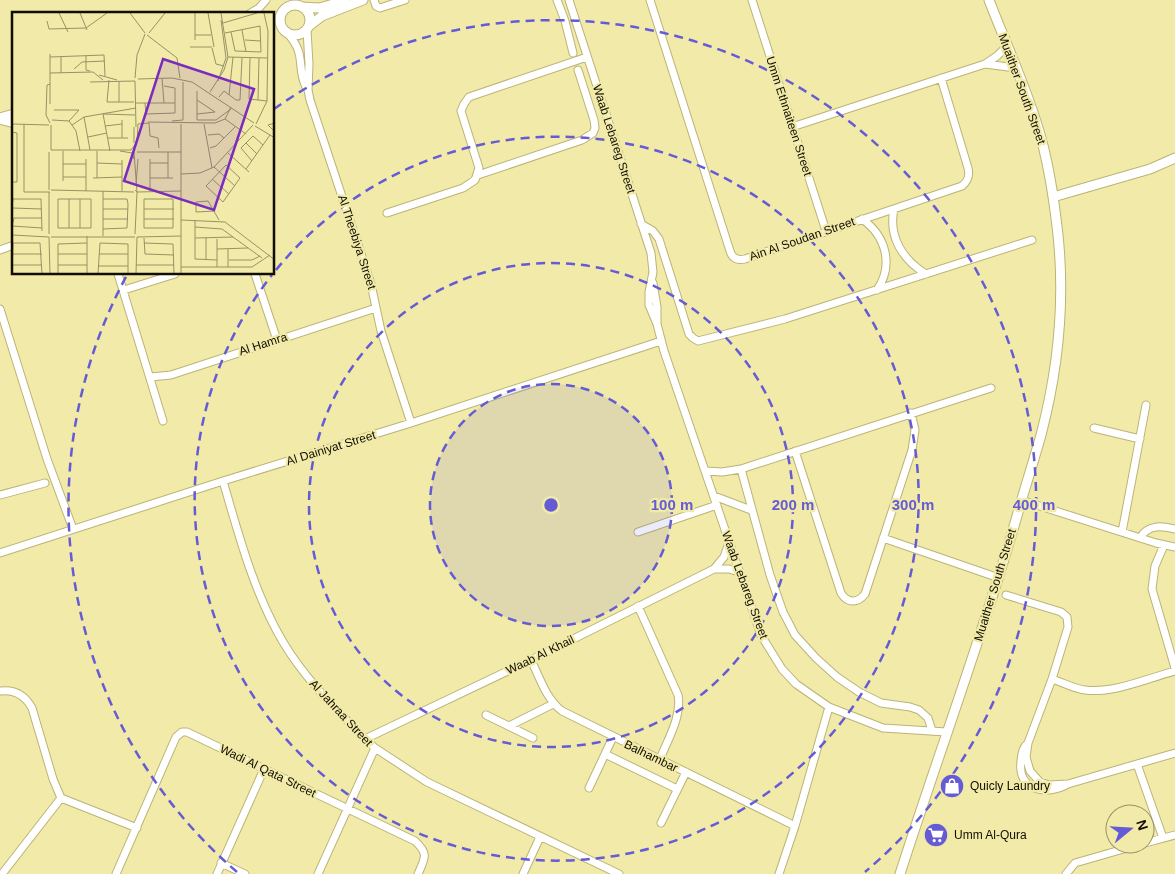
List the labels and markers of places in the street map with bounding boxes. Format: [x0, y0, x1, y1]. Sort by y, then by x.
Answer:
centre of rings [542, 496, 560, 514]
shop icon: Quicly Laundry [939, 773, 965, 799]
place label: Quicly Laundry [970, 779, 1050, 793]
supermarket icon: Umm Al-Qura [923, 822, 949, 848]
place label: Umm Al-Qura [954, 828, 1027, 842]

